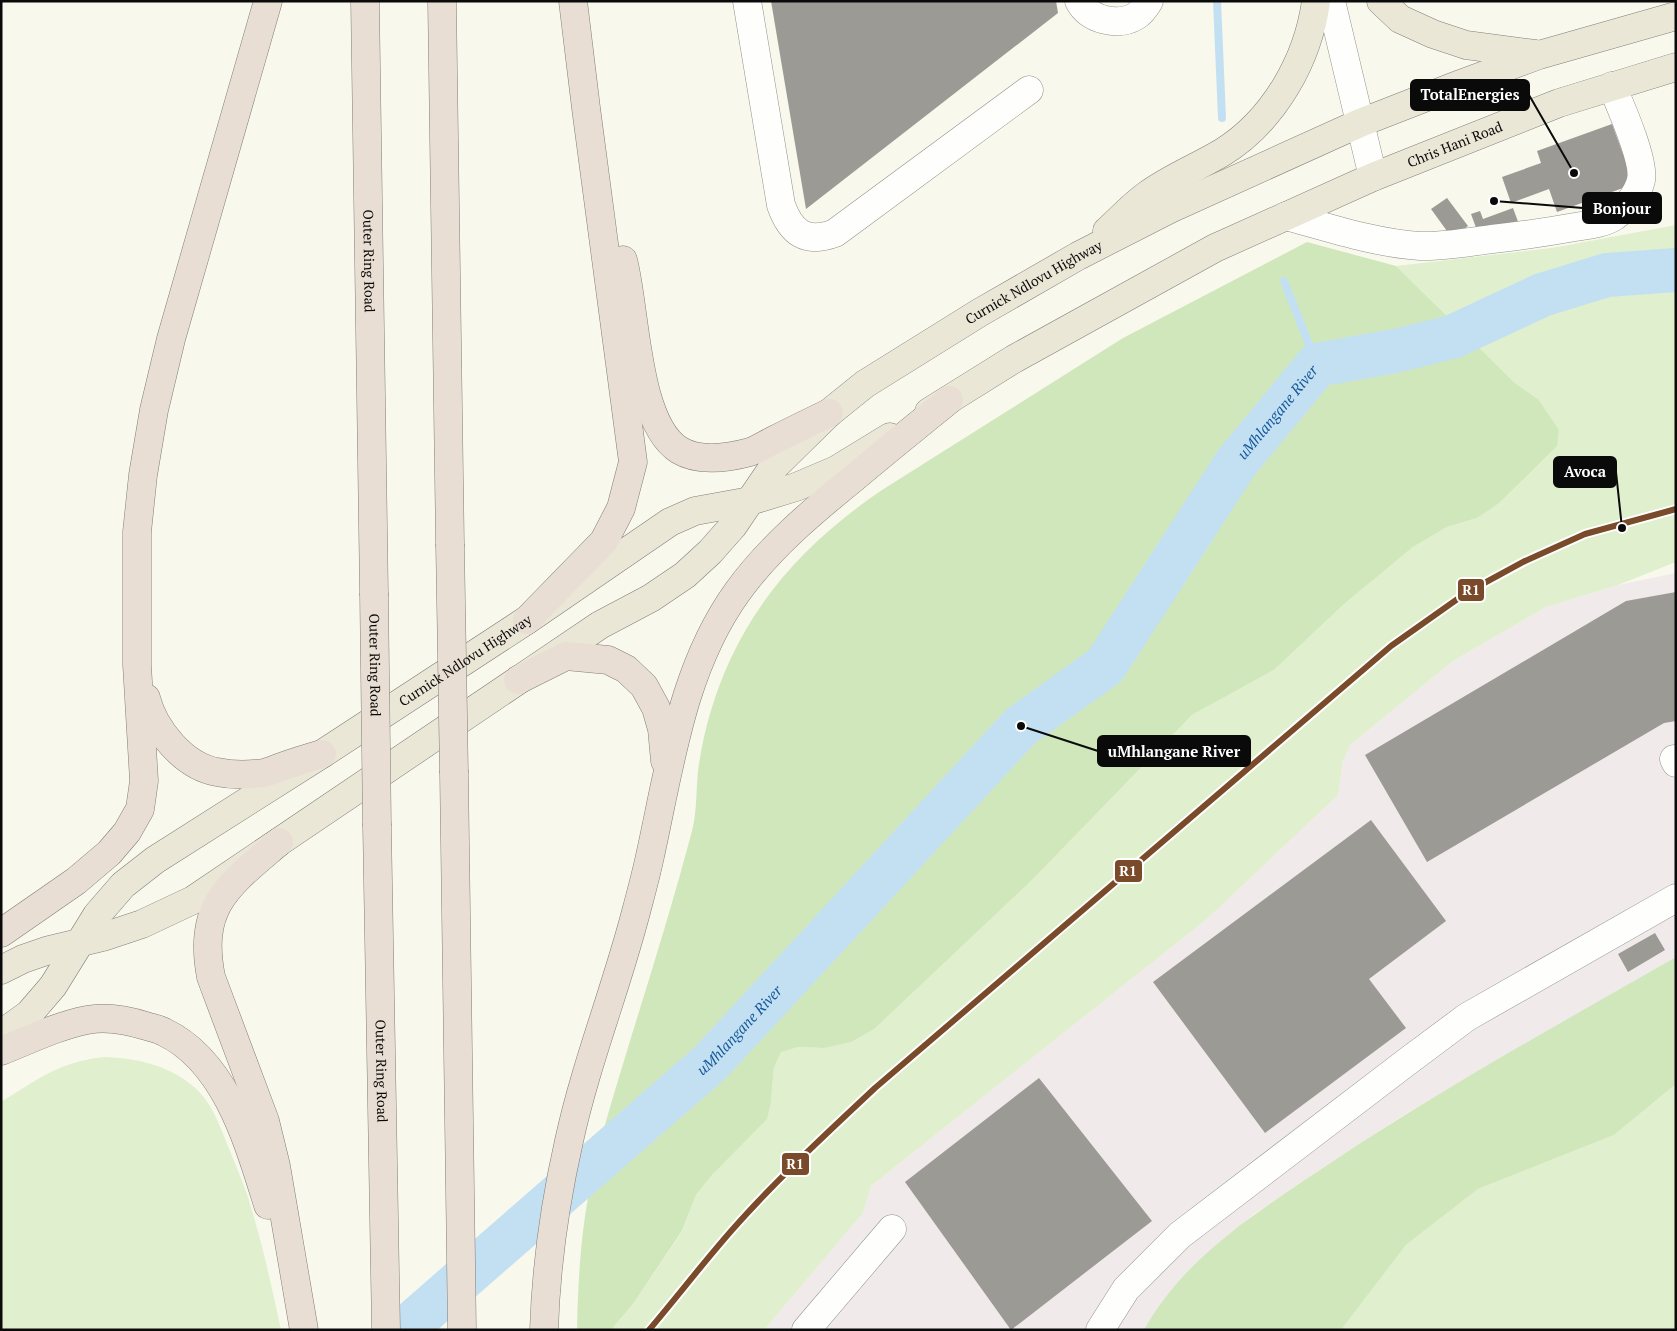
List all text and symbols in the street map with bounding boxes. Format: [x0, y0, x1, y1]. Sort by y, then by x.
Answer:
callout: TotalEnergies [1411, 80, 1529, 110]
text: TotalEnergies [1421, 84, 1520, 104]
street label: Chris Hani Road [1404, 116, 1505, 171]
callout: Bonjour [1583, 193, 1661, 223]
text: Bonjour [1593, 198, 1651, 218]
street label: Outer Ring Road [359, 209, 380, 313]
street label: Curnick Ndlovu Highway [961, 235, 1106, 328]
water label: uMhlangane River [1232, 360, 1323, 463]
callout: Avoca [1554, 457, 1616, 487]
text: Avoca [1564, 461, 1607, 481]
line badge: R1 [1457, 578, 1485, 602]
text: R1 [1462, 580, 1480, 599]
street label: Curnick Ndlovu Highway [395, 609, 536, 710]
street label: Outer Ring Road [365, 613, 386, 717]
callout: uMhlangane River [1098, 736, 1250, 766]
text: uMhlangane River [1108, 741, 1241, 761]
line badge: R1 [1114, 859, 1143, 883]
text: R1 [1119, 861, 1137, 880]
water label: uMhlangane River [692, 980, 787, 1079]
street label: Outer Ring Road [371, 1019, 392, 1123]
line badge: R1 [781, 1152, 810, 1176]
text: R1 [786, 1154, 804, 1173]

